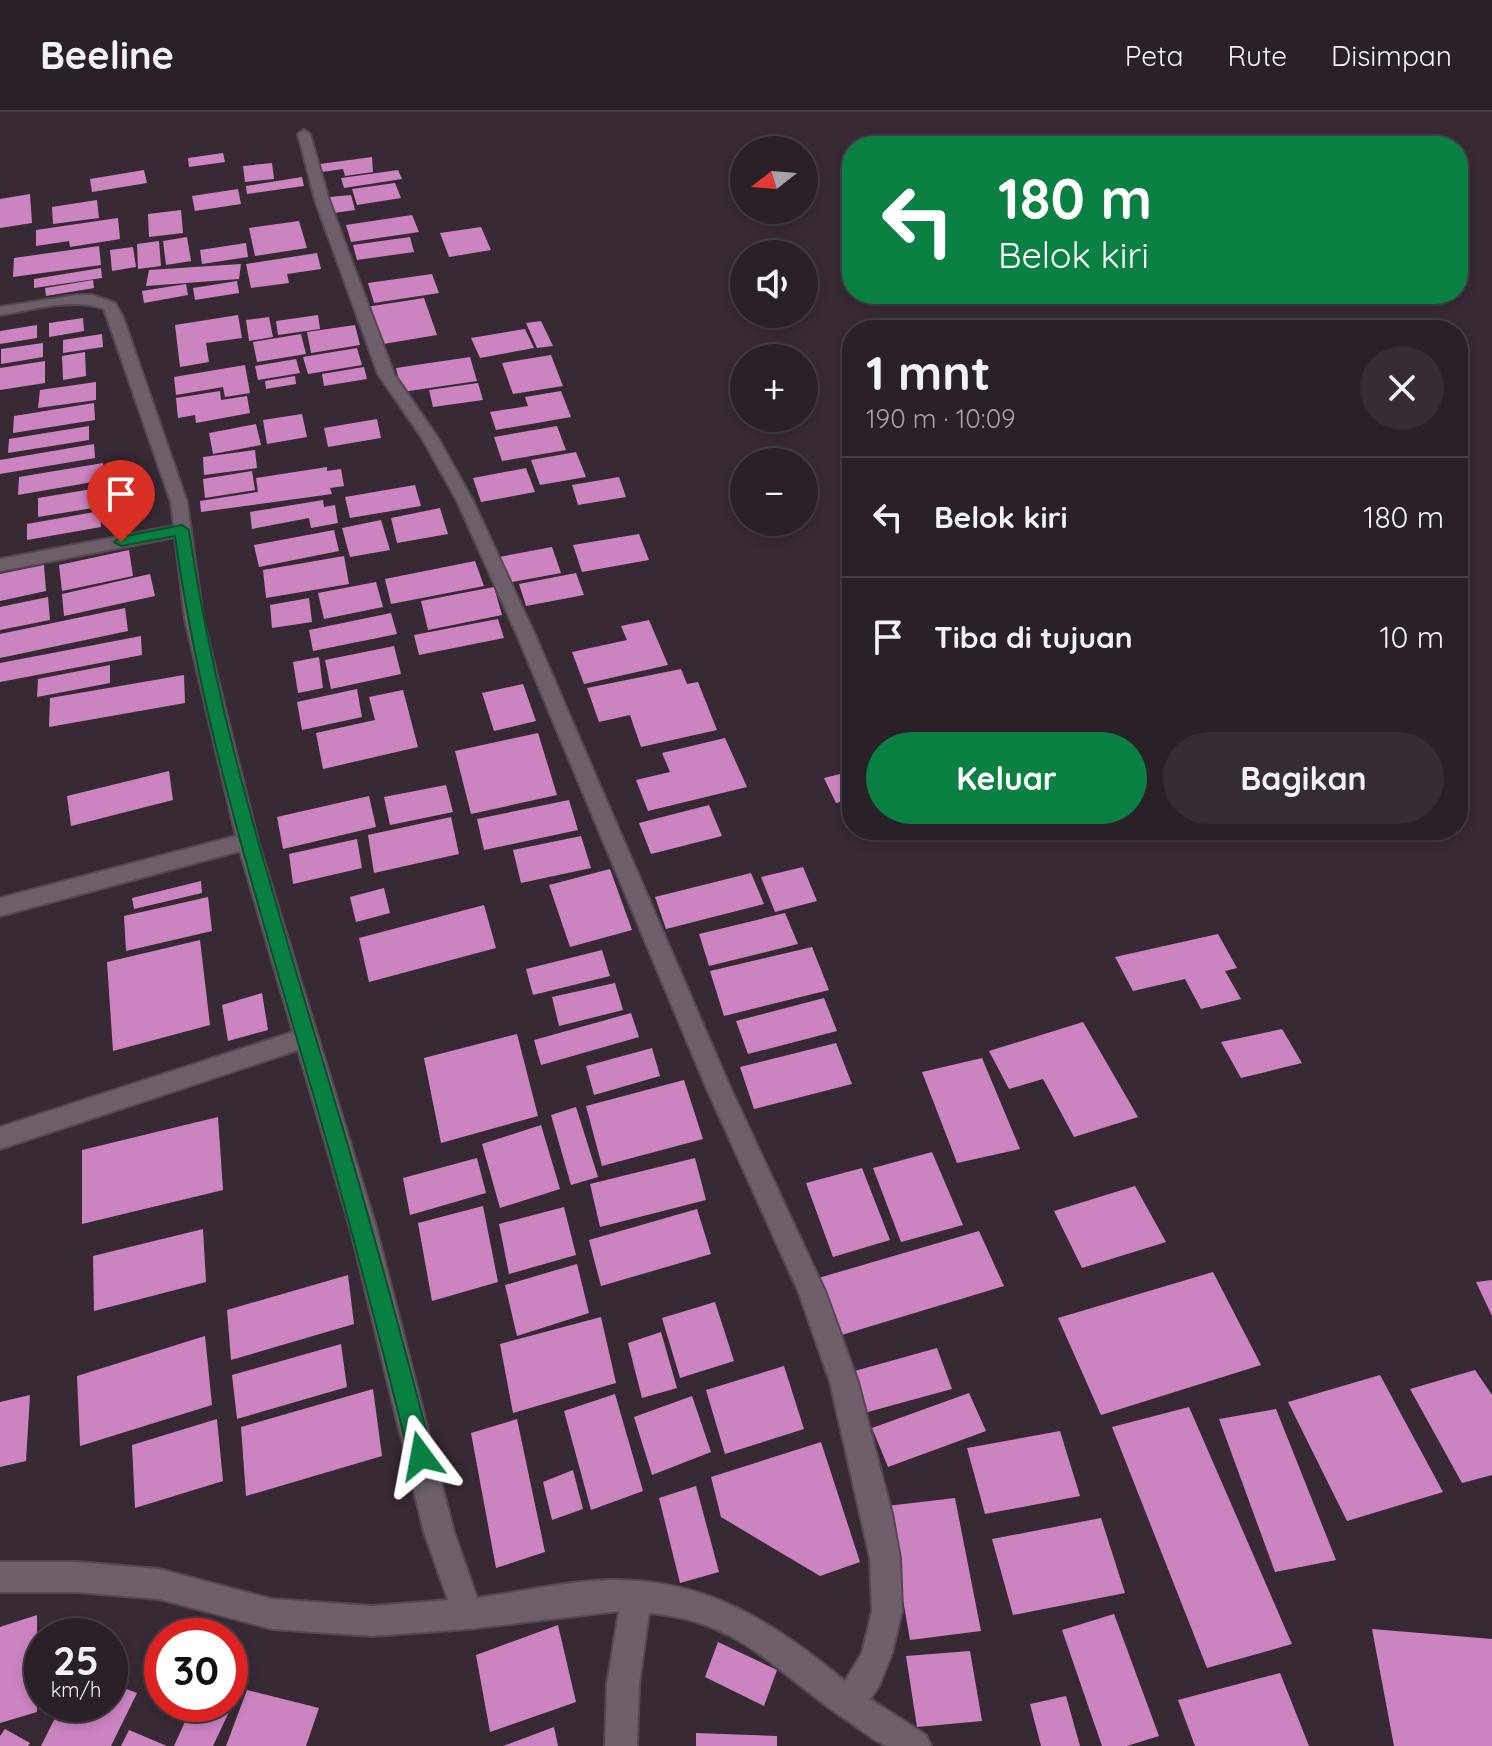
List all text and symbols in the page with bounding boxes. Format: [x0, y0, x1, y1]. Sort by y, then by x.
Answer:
text: Beeline [40, 31, 174, 79]
text: Peta [1125, 38, 1184, 73]
text: Rute [1228, 38, 1287, 73]
text: Disimpan [1331, 38, 1452, 73]
north arrow [730, 136, 818, 224]
map controls [730, 136, 818, 536]
text: 180 m [998, 163, 1152, 233]
icon: left [866, 168, 970, 272]
text: Belok kiri [998, 232, 1149, 277]
button: sound [730, 240, 818, 328]
text: 1 mnt [866, 342, 991, 402]
button: + [730, 344, 818, 432]
button: close [1360, 346, 1444, 430]
text: 190 m · 10:09 [866, 402, 1016, 435]
button: − [730, 448, 818, 536]
pin [87, 460, 155, 542]
icon: arrive [99, 472, 143, 516]
icon: left [866, 495, 910, 539]
text: Belok kiri [934, 498, 1068, 536]
text: 180 m [1363, 498, 1444, 536]
icon: arrive [866, 615, 910, 659]
text: Tiba di tujuan [934, 618, 1133, 656]
text: 10 m [1380, 618, 1444, 656]
button: Keluar [866, 732, 1147, 824]
button: Bagikan [1163, 732, 1444, 824]
position arrow [379, 1414, 463, 1498]
speed limit sign: 30 [144, 1618, 248, 1722]
text: 25 [53, 1635, 99, 1685]
text: km/h [51, 1677, 101, 1702]

